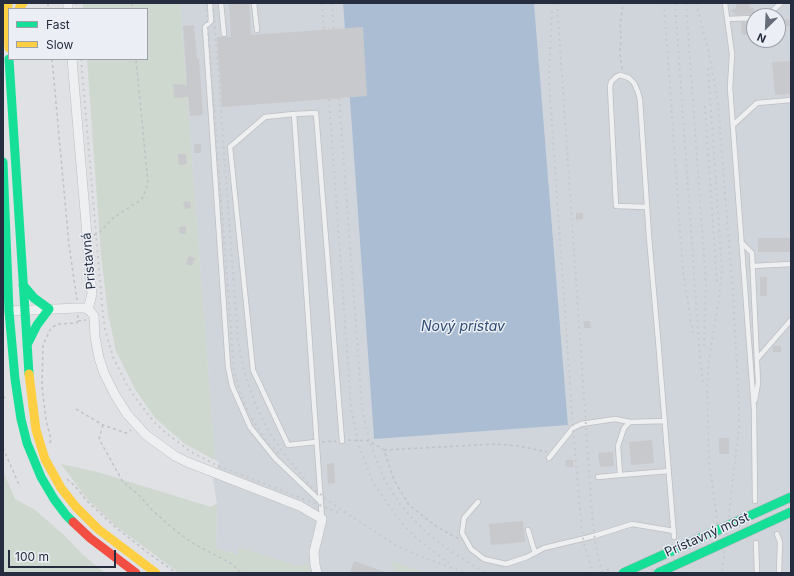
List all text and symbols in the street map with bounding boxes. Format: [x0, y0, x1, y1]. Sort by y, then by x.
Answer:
legend [8, 8, 148, 60]
north arrow [746, 8, 786, 48]
text: Fast [46, 17, 70, 32]
text: N [755, 30, 768, 46]
text: Slow [46, 37, 73, 52]
street label: Prístavná [79, 232, 99, 290]
water label: Nový prístav [421, 319, 505, 335]
street label: Prístavný most [662, 509, 752, 561]
scale bar [10, 542, 118, 568]
text: 100 m [15, 549, 49, 564]

